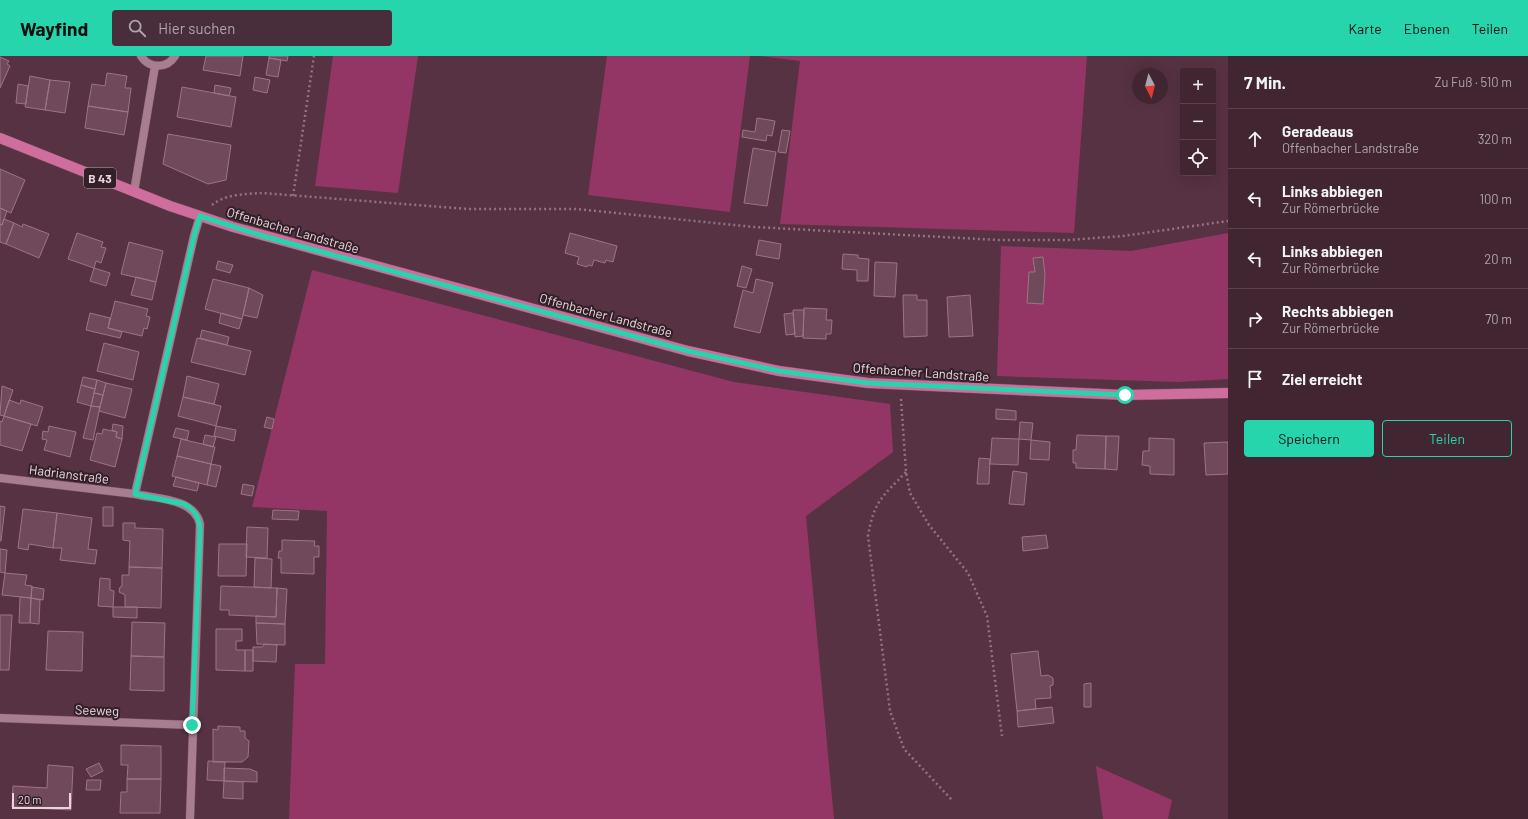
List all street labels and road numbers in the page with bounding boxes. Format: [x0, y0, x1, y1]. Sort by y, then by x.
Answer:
road number: B 43 [84, 168, 116, 188]
street label: Offenbacher Landstraße [225, 203, 361, 257]
street label: Offenbacher Landstraße [538, 290, 674, 340]
street label: Offenbacher Landstraße [852, 359, 990, 385]
street label: Hadrianstraße [28, 461, 110, 487]
street label: Seeweg [75, 701, 119, 719]

